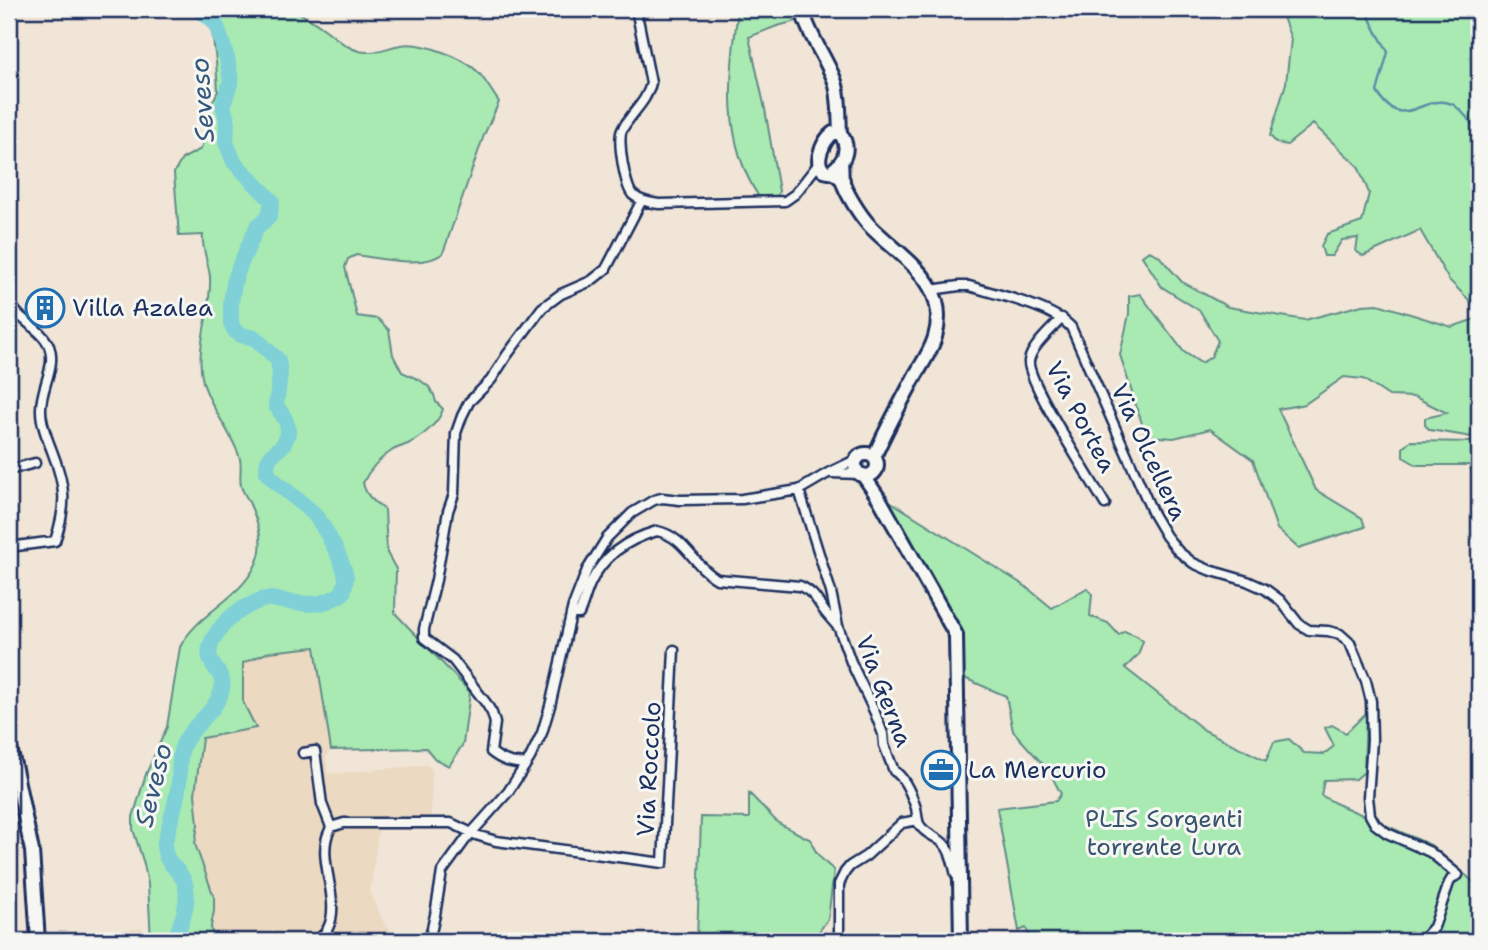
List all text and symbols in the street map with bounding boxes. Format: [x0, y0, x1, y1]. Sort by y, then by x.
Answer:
water label: Seveso [181, 56, 222, 144]
building icon: Villa Azalea [24, 287, 66, 329]
place label: Villa Azalea [72, 292, 213, 324]
street label: Via Portea [1038, 356, 1124, 478]
street label: Via Olcellera [1103, 378, 1195, 526]
street label: Via Gerna [848, 631, 920, 751]
street label: Via Roccolo [629, 701, 669, 837]
water label: Seveso [125, 739, 180, 830]
office icon: La Mercurio [920, 749, 962, 791]
place label: La Mercurio [968, 754, 1107, 786]
park label: PLIS Sorgenti torrente Lura [1085, 803, 1243, 863]

